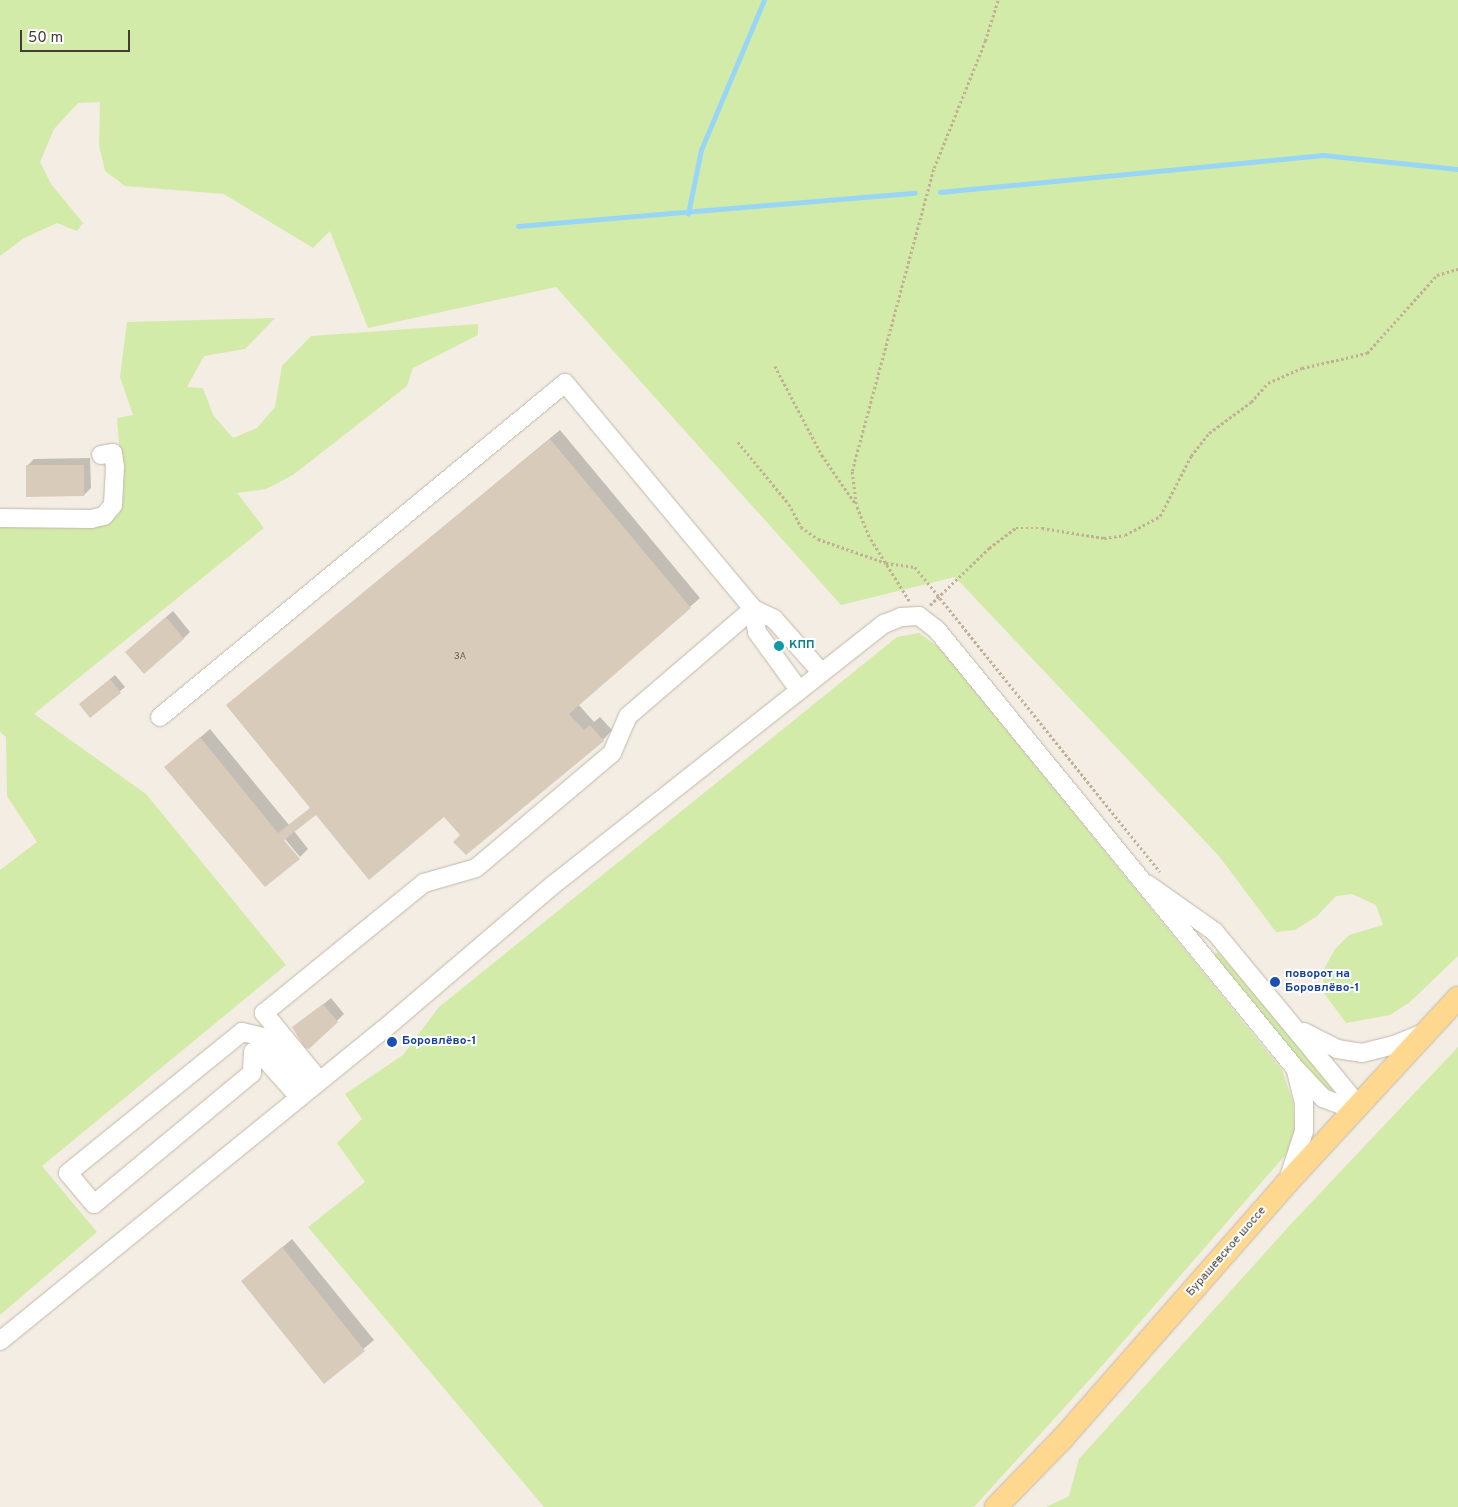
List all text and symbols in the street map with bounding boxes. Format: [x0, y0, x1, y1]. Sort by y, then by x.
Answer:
scale bar [22, 20, 132, 52]
text: 50 m [28, 29, 63, 48]
place label: КПП [789, 639, 815, 653]
marker: КПП [773, 640, 785, 652]
house number: 3А [454, 651, 466, 663]
place label: поворот на Боровлёво-1 [1285, 968, 1359, 996]
marker: поворот на Боровлёво-1 [1269, 976, 1281, 988]
place label: Боровлёво-1 [402, 1035, 476, 1049]
marker: Боровлёво-1 [386, 1036, 398, 1048]
street label: Бурашевское шоссе [1184, 1204, 1270, 1300]

